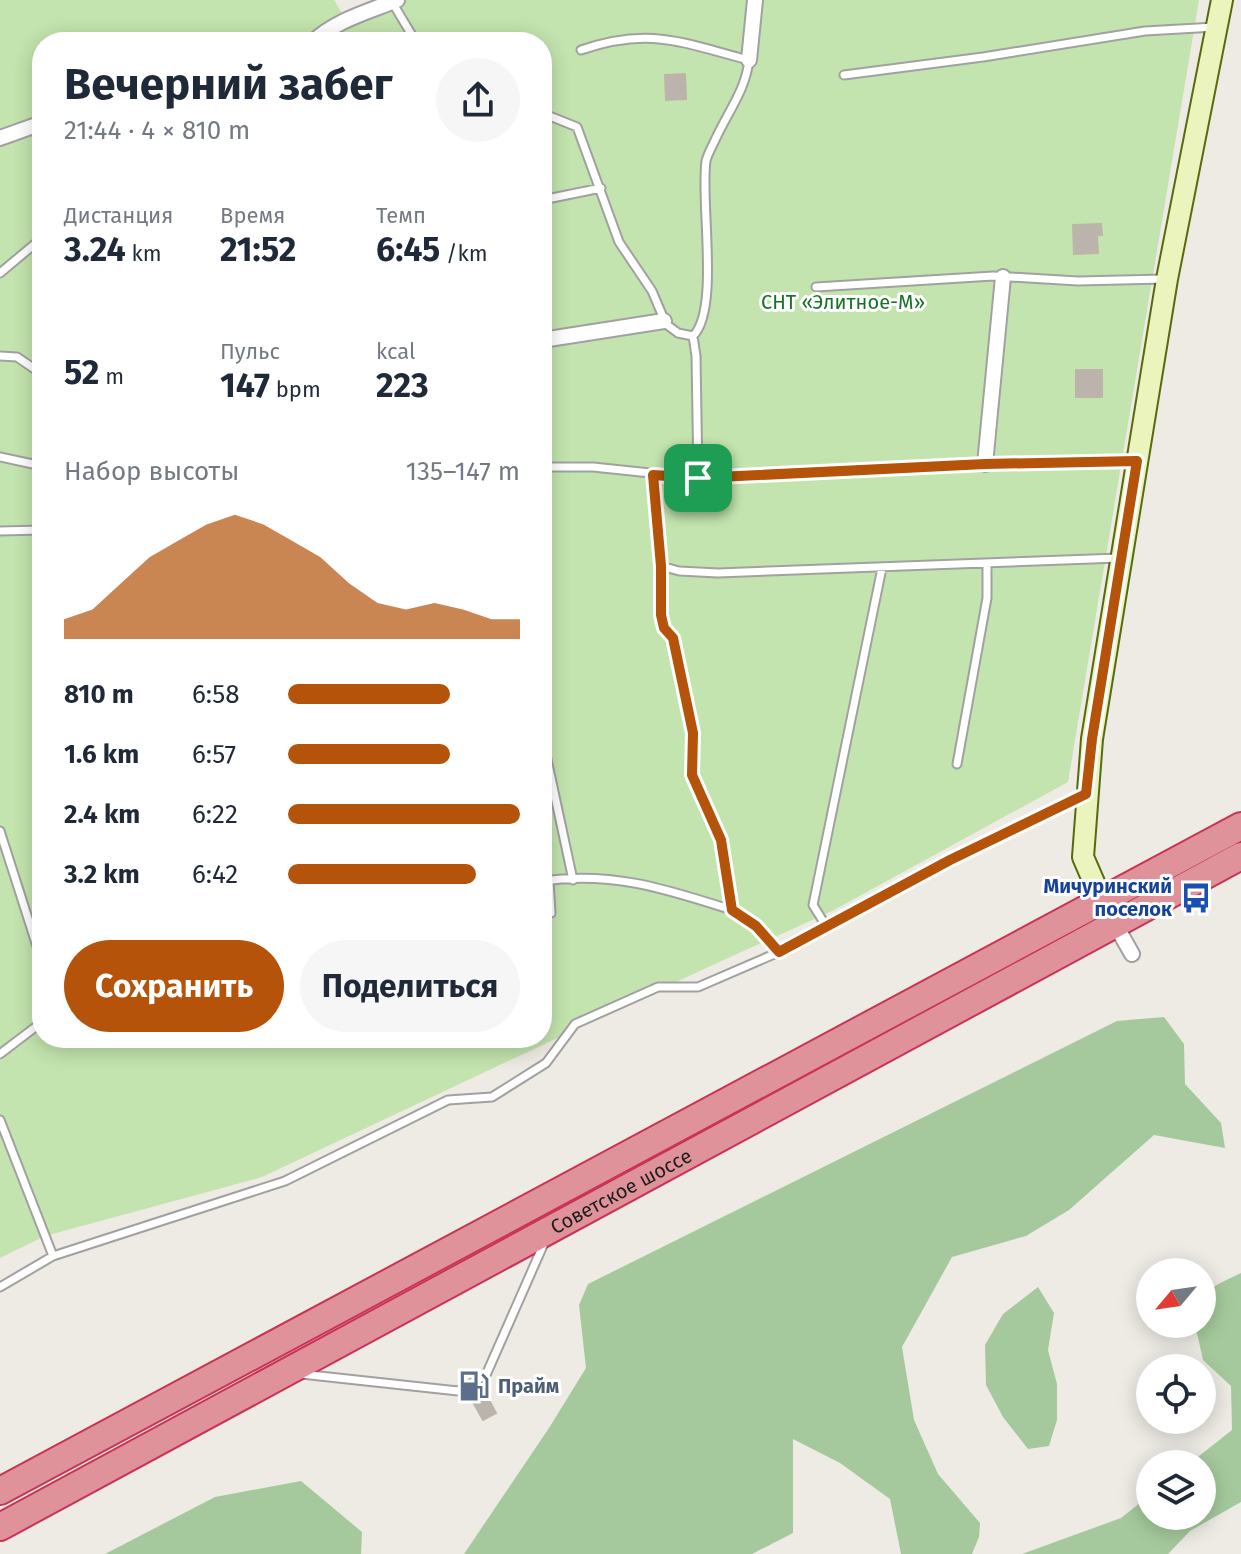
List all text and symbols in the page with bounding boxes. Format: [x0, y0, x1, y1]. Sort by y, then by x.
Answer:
text: Вечерний забег [64, 58, 393, 111]
button: share [436, 58, 520, 142]
text: 21:44 · 4 × 810 m [64, 115, 250, 146]
text: Дистанция [64, 202, 173, 229]
text: Время [220, 202, 285, 229]
text: Темп [376, 202, 426, 229]
text: 3.24 [64, 229, 126, 270]
text: 21:52 [220, 229, 296, 270]
text: 6:45 [376, 229, 440, 270]
text: km [126, 240, 162, 267]
text: /km [440, 240, 488, 267]
park label: СНТ «Элитное-М» [761, 290, 925, 314]
text: Пульс [220, 338, 280, 365]
text: kcal [376, 338, 416, 365]
text: 52 [64, 352, 99, 393]
text: m [99, 363, 124, 390]
text: 147 [220, 365, 270, 406]
text: 223 [376, 365, 429, 406]
text: bpm [270, 376, 321, 403]
pin [664, 444, 732, 512]
text: Набор высоты [64, 456, 239, 487]
text: 135–147 m [406, 456, 520, 487]
icon: arrive [676, 456, 720, 500]
text: 810 m [64, 679, 134, 710]
text: 6:58 [192, 679, 240, 710]
text: 1.6 km [64, 739, 139, 770]
text: 6:57 [192, 739, 236, 770]
text: 2.4 km [64, 799, 140, 830]
text: 6:22 [192, 799, 238, 830]
text: 3.2 km [64, 859, 140, 890]
text: 6:42 [192, 859, 238, 890]
place label: Мичуринский поселок [1043, 874, 1173, 921]
bus stop icon: Мичуринский поселок [1179, 881, 1213, 915]
button: Сохранить [64, 940, 284, 1032]
button: Поделиться [300, 940, 520, 1032]
street label: Советское шоссе [546, 1143, 696, 1239]
north arrow [1136, 1258, 1216, 1338]
map controls [1136, 1258, 1216, 1530]
button: locate [1136, 1354, 1216, 1434]
fuel station icon: Прайм [457, 1369, 491, 1403]
place label: Прайм [498, 1374, 559, 1398]
button: layers [1136, 1450, 1216, 1530]

